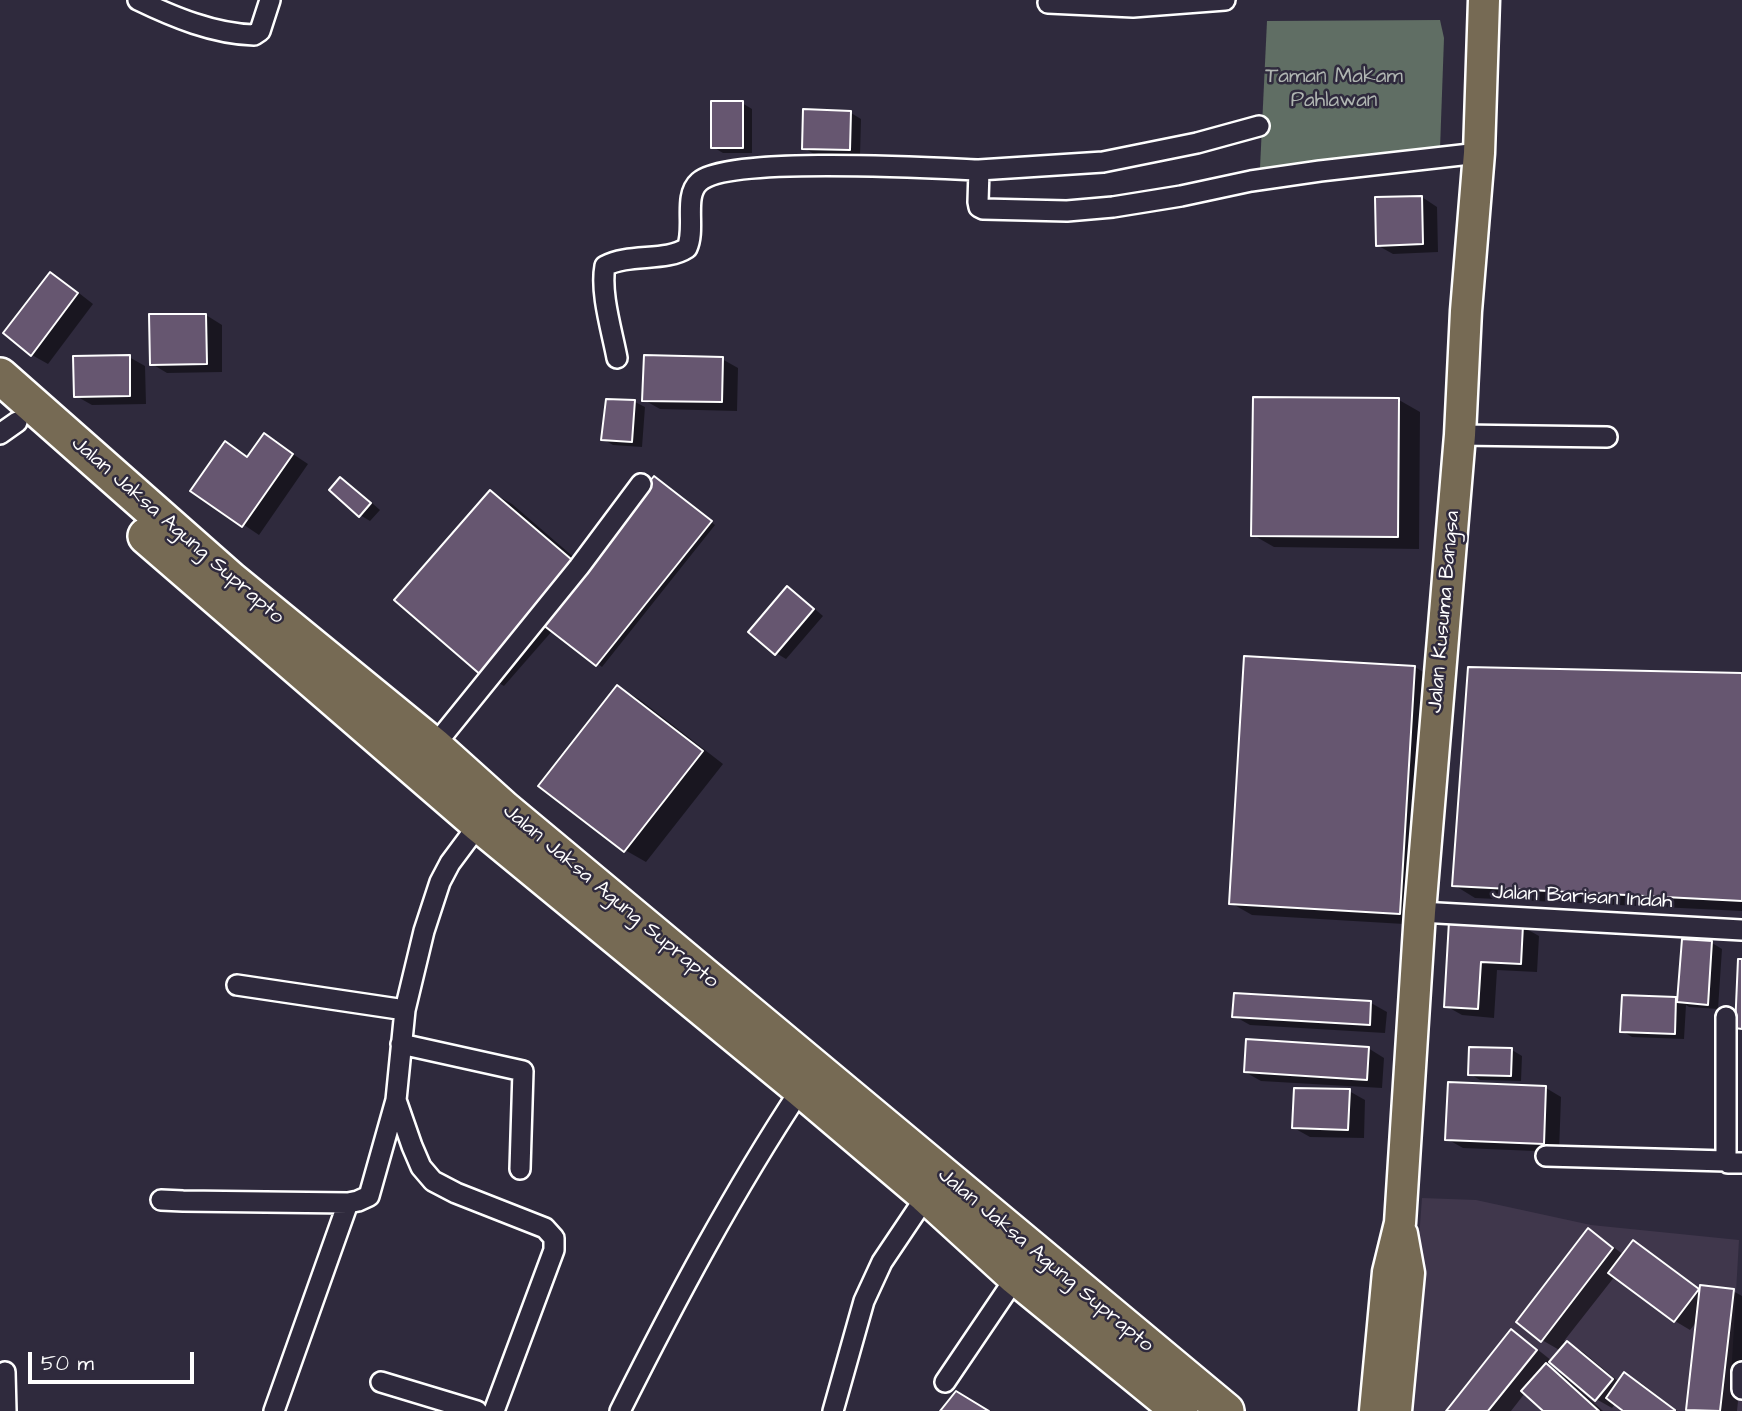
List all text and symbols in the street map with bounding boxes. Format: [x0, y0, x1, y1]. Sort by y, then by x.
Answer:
park label: Taman Makam Pahlawan [1265, 65, 1403, 115]
street label: Jalan Jaksa Agung Suprapto [65, 432, 289, 630]
street label: Jalan Kusuma Bangsa [1424, 510, 1466, 714]
street label: Jalan Jaksa Agung Suprapto [497, 799, 723, 995]
street label: Jalan Barisan Indah [1491, 881, 1673, 915]
street label: Jalan Jaksa Agung Suprapto [932, 1163, 1158, 1359]
scale bar [32, 1338, 198, 1382]
text: 50 m [41, 1349, 94, 1378]

